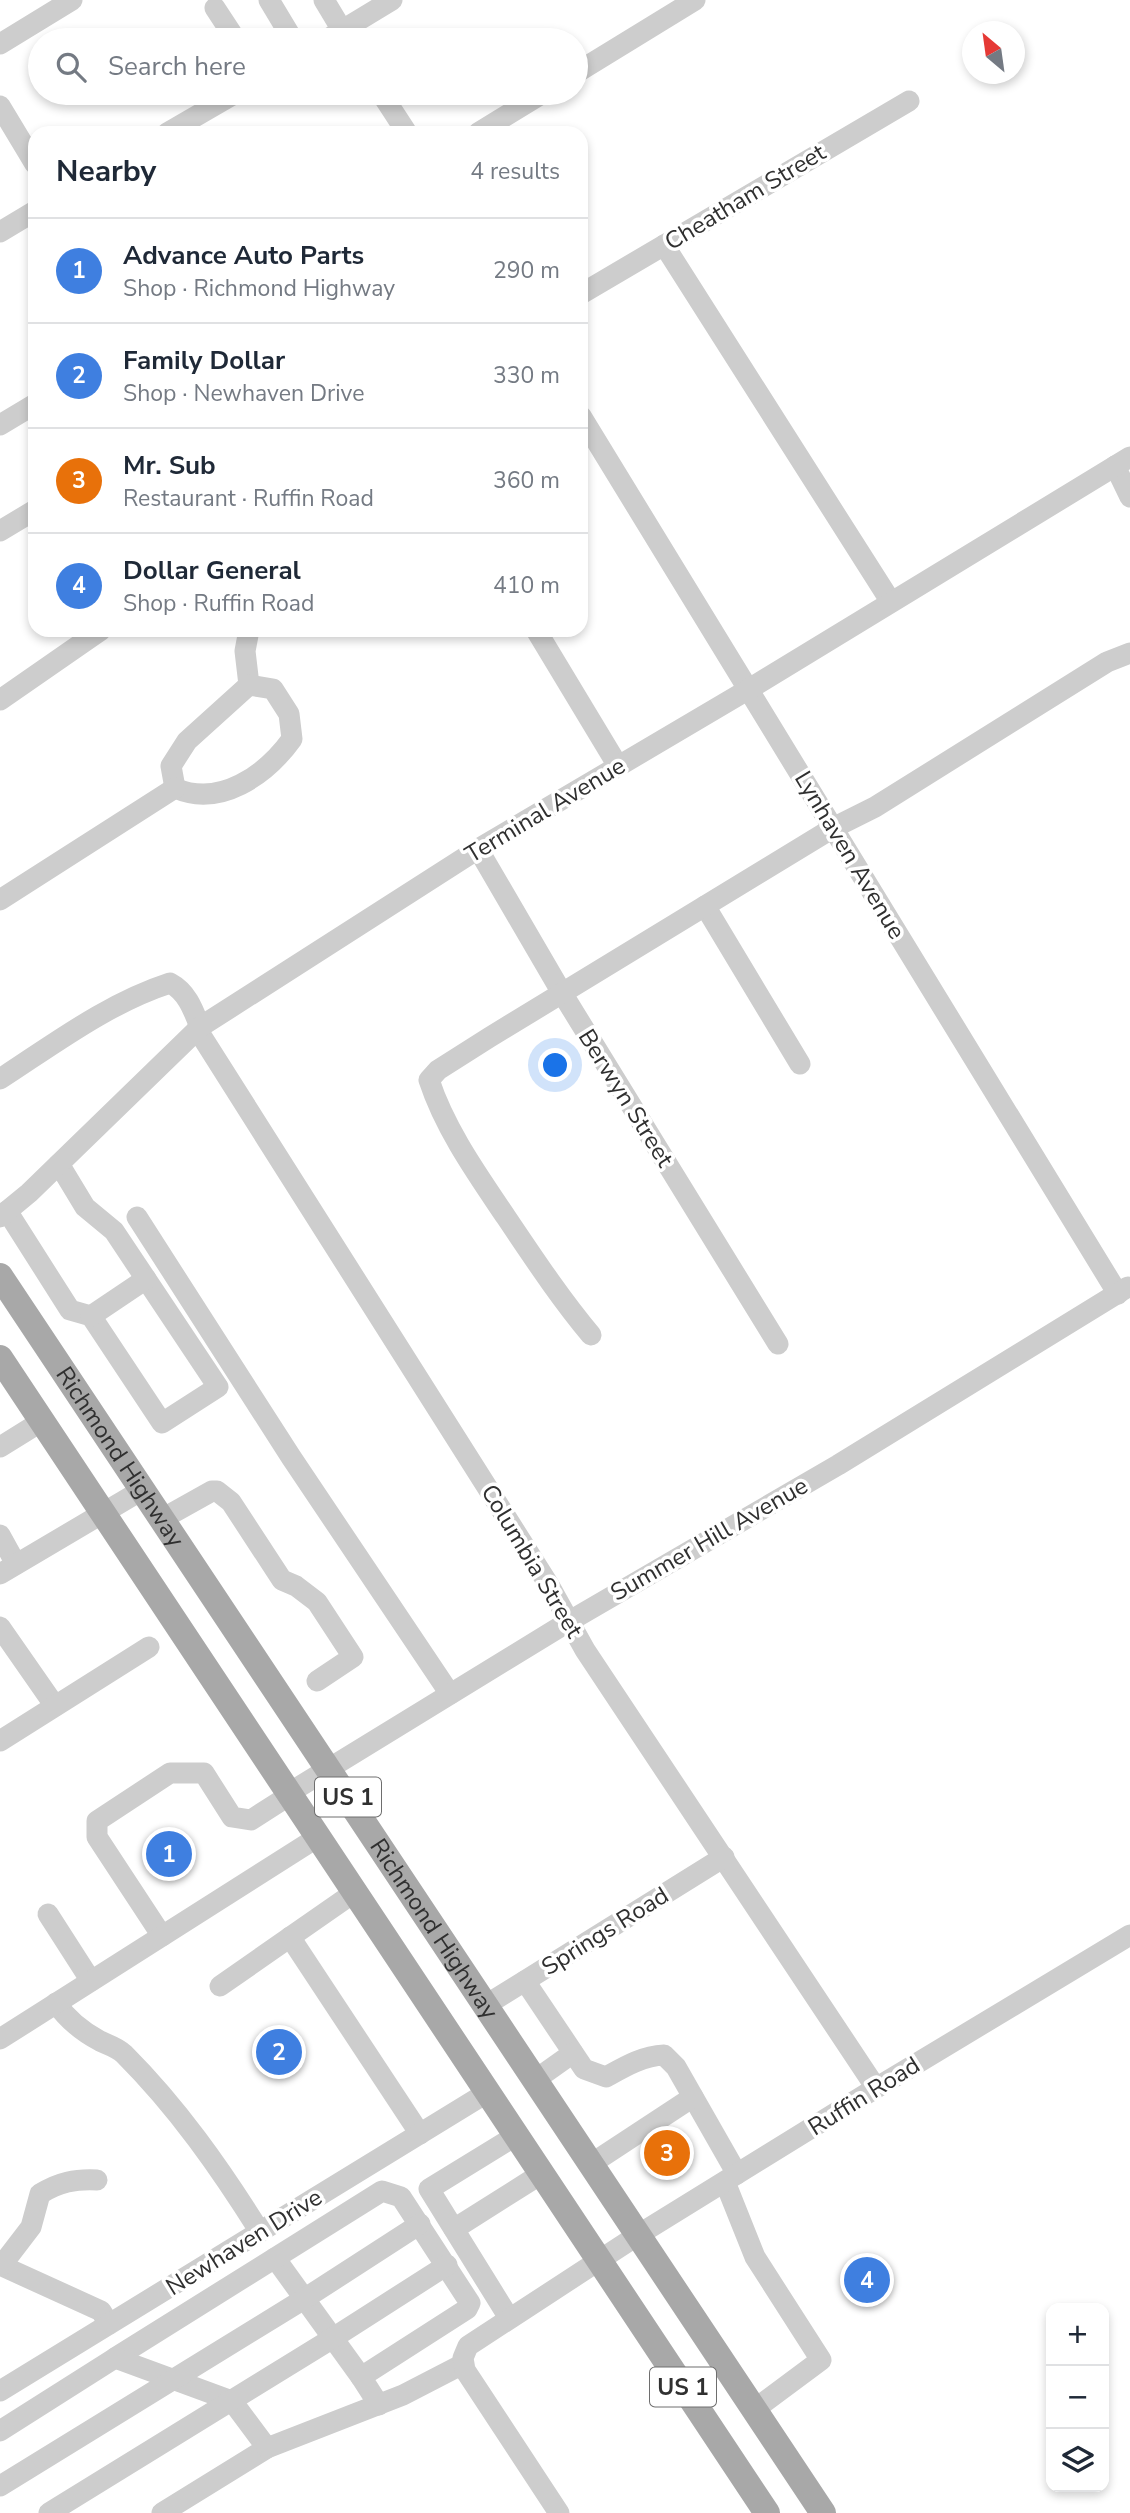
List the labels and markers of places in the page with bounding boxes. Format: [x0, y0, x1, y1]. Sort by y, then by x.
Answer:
pin: 1 [146, 1828, 192, 1880]
pin: 2 [256, 2026, 302, 2078]
pin: 3 [644, 2127, 690, 2179]
pin: 4 [844, 2254, 890, 2306]

